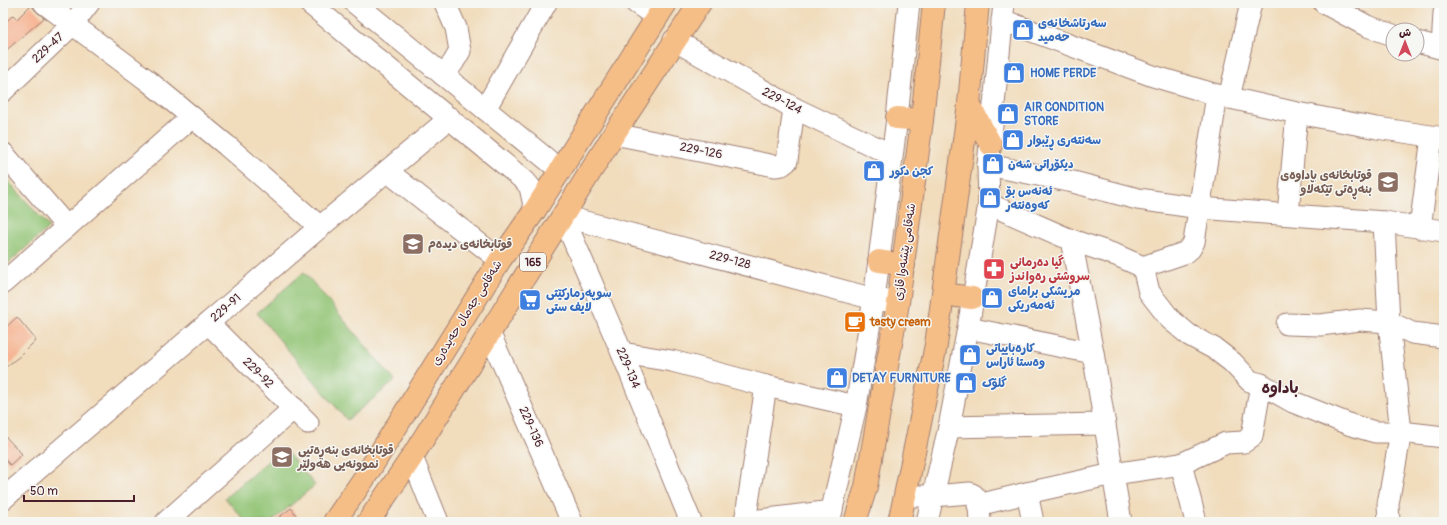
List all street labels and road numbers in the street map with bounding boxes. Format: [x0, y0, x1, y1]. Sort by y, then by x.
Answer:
street label: 229-47 [29, 29, 67, 66]
street label: 229-124 [759, 84, 805, 118]
street label: 229-126 [678, 140, 724, 162]
street label: شەقامی پێشەوا قازی [891, 202, 919, 302]
street label: 229-128 [708, 247, 752, 273]
road number: 165 [520, 253, 546, 271]
street label: شەقامی جەمال حەیدەری [428, 258, 506, 368]
street label: 229-91 [208, 291, 244, 325]
street label: 229-134 [613, 345, 643, 391]
street label: 229-92 [239, 354, 277, 392]
street label: 229-136 [515, 404, 547, 450]

